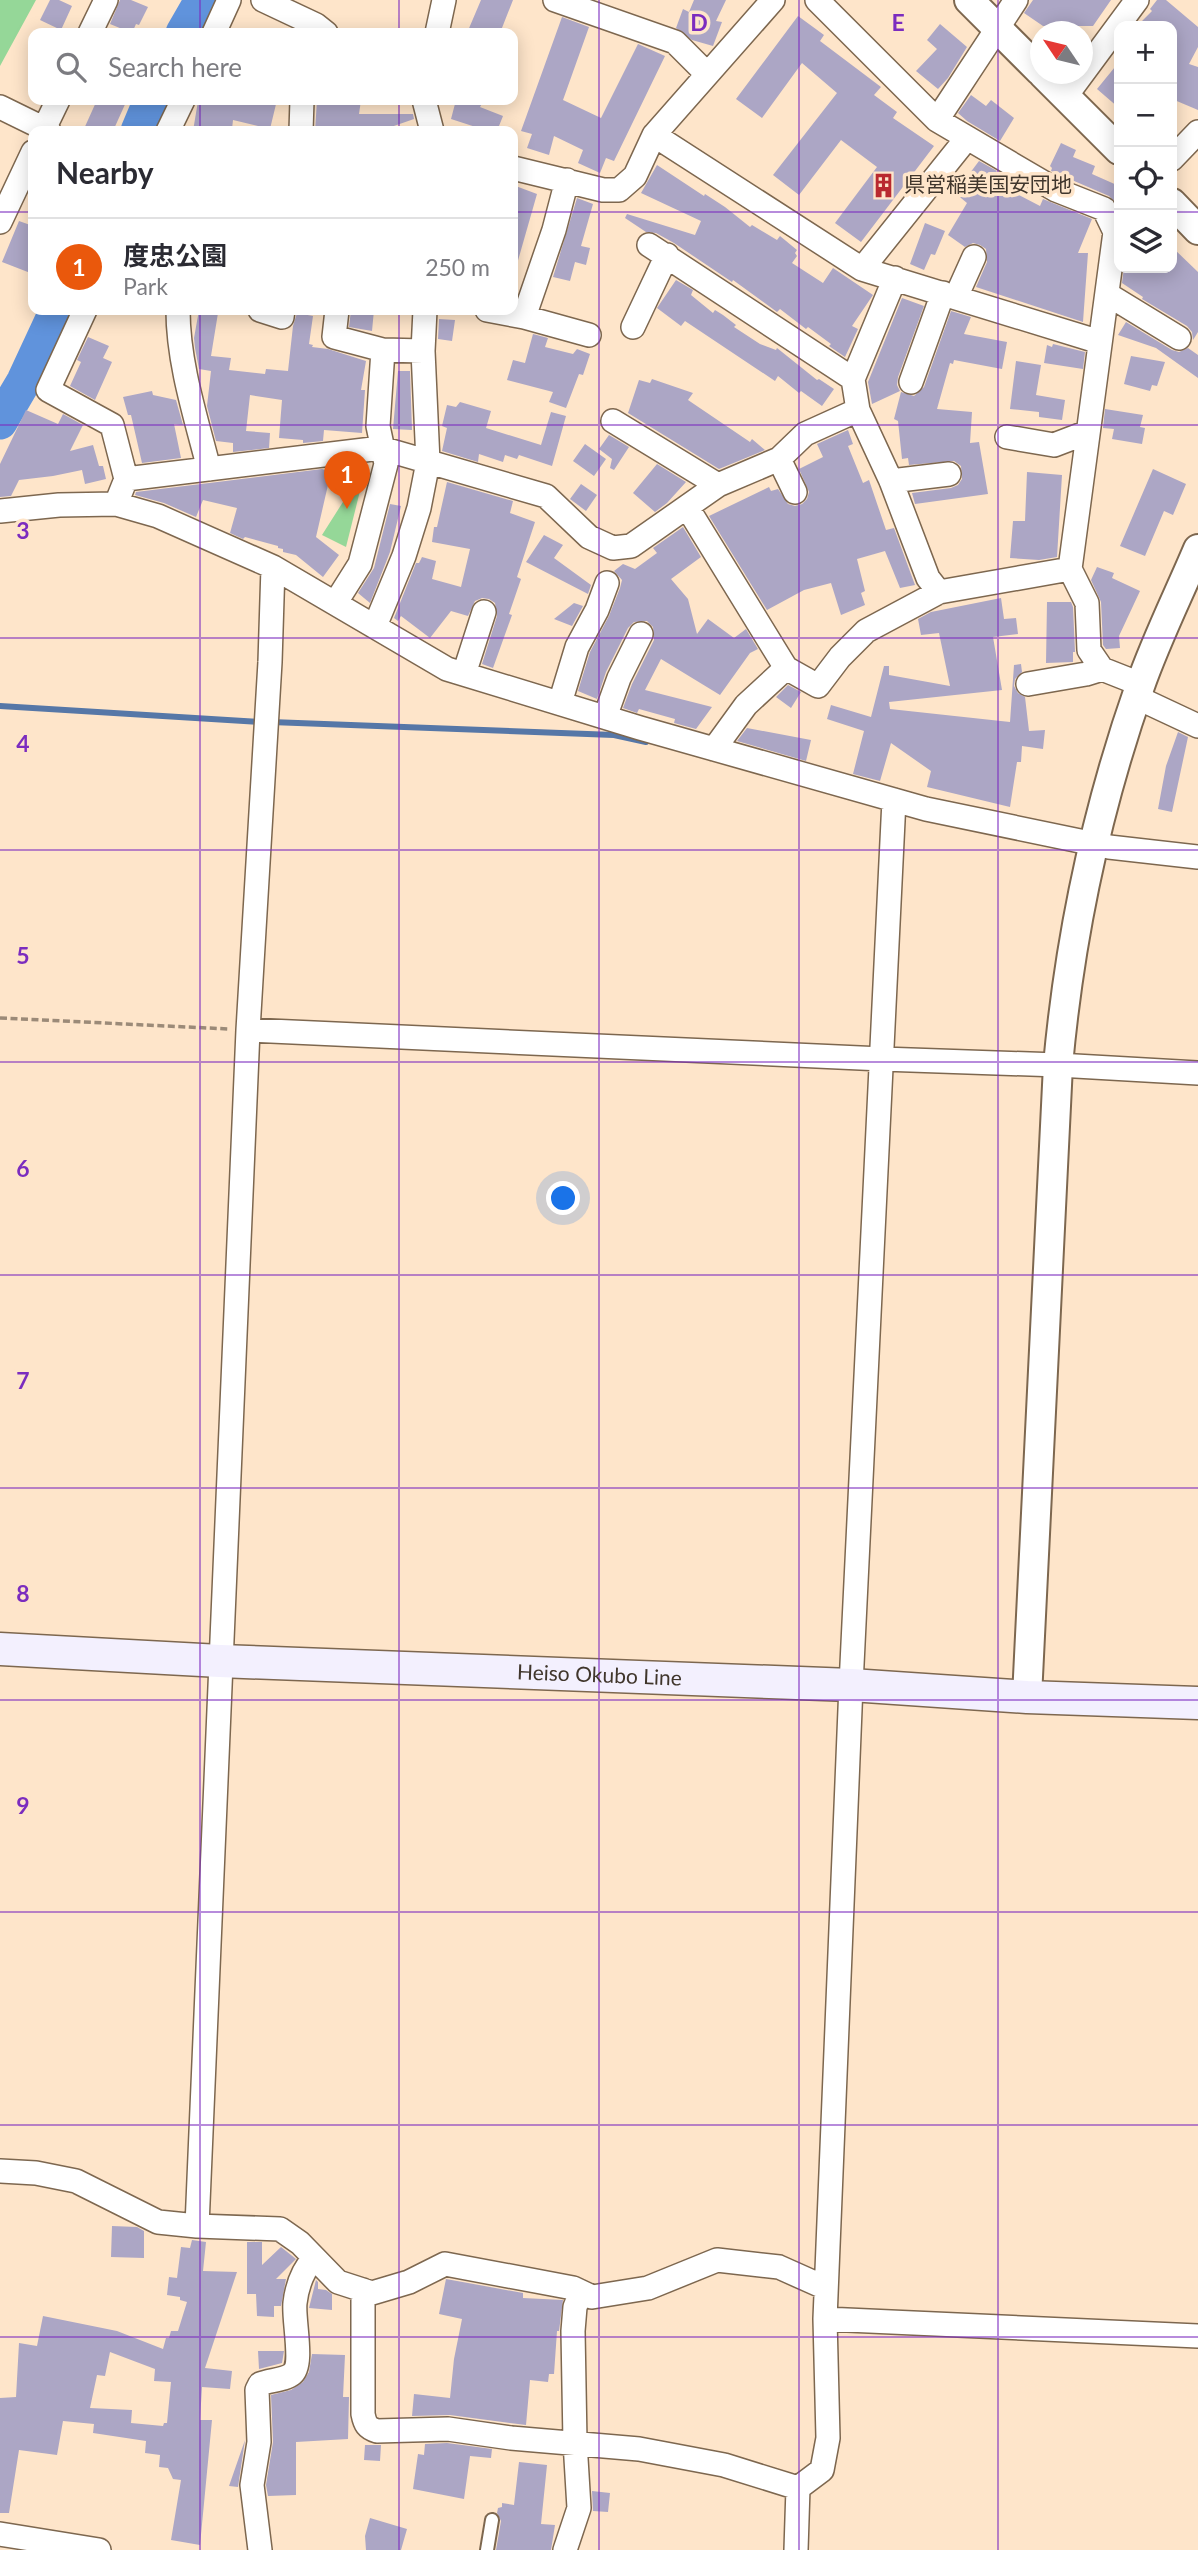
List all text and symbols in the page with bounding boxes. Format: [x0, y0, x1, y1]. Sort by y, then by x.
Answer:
text: D [690, 8, 708, 36]
text: E [891, 8, 905, 36]
north arrow [1030, 21, 1093, 84]
map controls [1114, 21, 1177, 273]
button: + [1114, 21, 1177, 84]
search box [28, 28, 518, 105]
icon: search [52, 48, 90, 86]
text: Search here [108, 51, 242, 83]
button: − [1114, 84, 1177, 147]
button: locate [1114, 147, 1177, 210]
text: Nearby [56, 154, 154, 190]
building icon: 県営稲美国安団地 [870, 171, 898, 199]
place label: 県営稲美国安団地 [904, 171, 1072, 196]
button: layers [1114, 210, 1177, 273]
text: 度忠公園 [123, 239, 227, 271]
text: 1 [72, 253, 86, 281]
text: 250 m [425, 253, 490, 281]
text: Park [123, 272, 168, 300]
pin: 1 [324, 451, 370, 509]
text: 3 [16, 516, 30, 544]
text: 4 [16, 729, 30, 757]
text: 5 [16, 941, 30, 969]
text: 6 [16, 1154, 30, 1182]
your location [546, 1181, 580, 1215]
text: 7 [16, 1366, 30, 1394]
text: 8 [16, 1579, 30, 1607]
street label: Heiso Okubo Line [517, 1658, 682, 1690]
text: 9 [16, 1791, 30, 1819]

